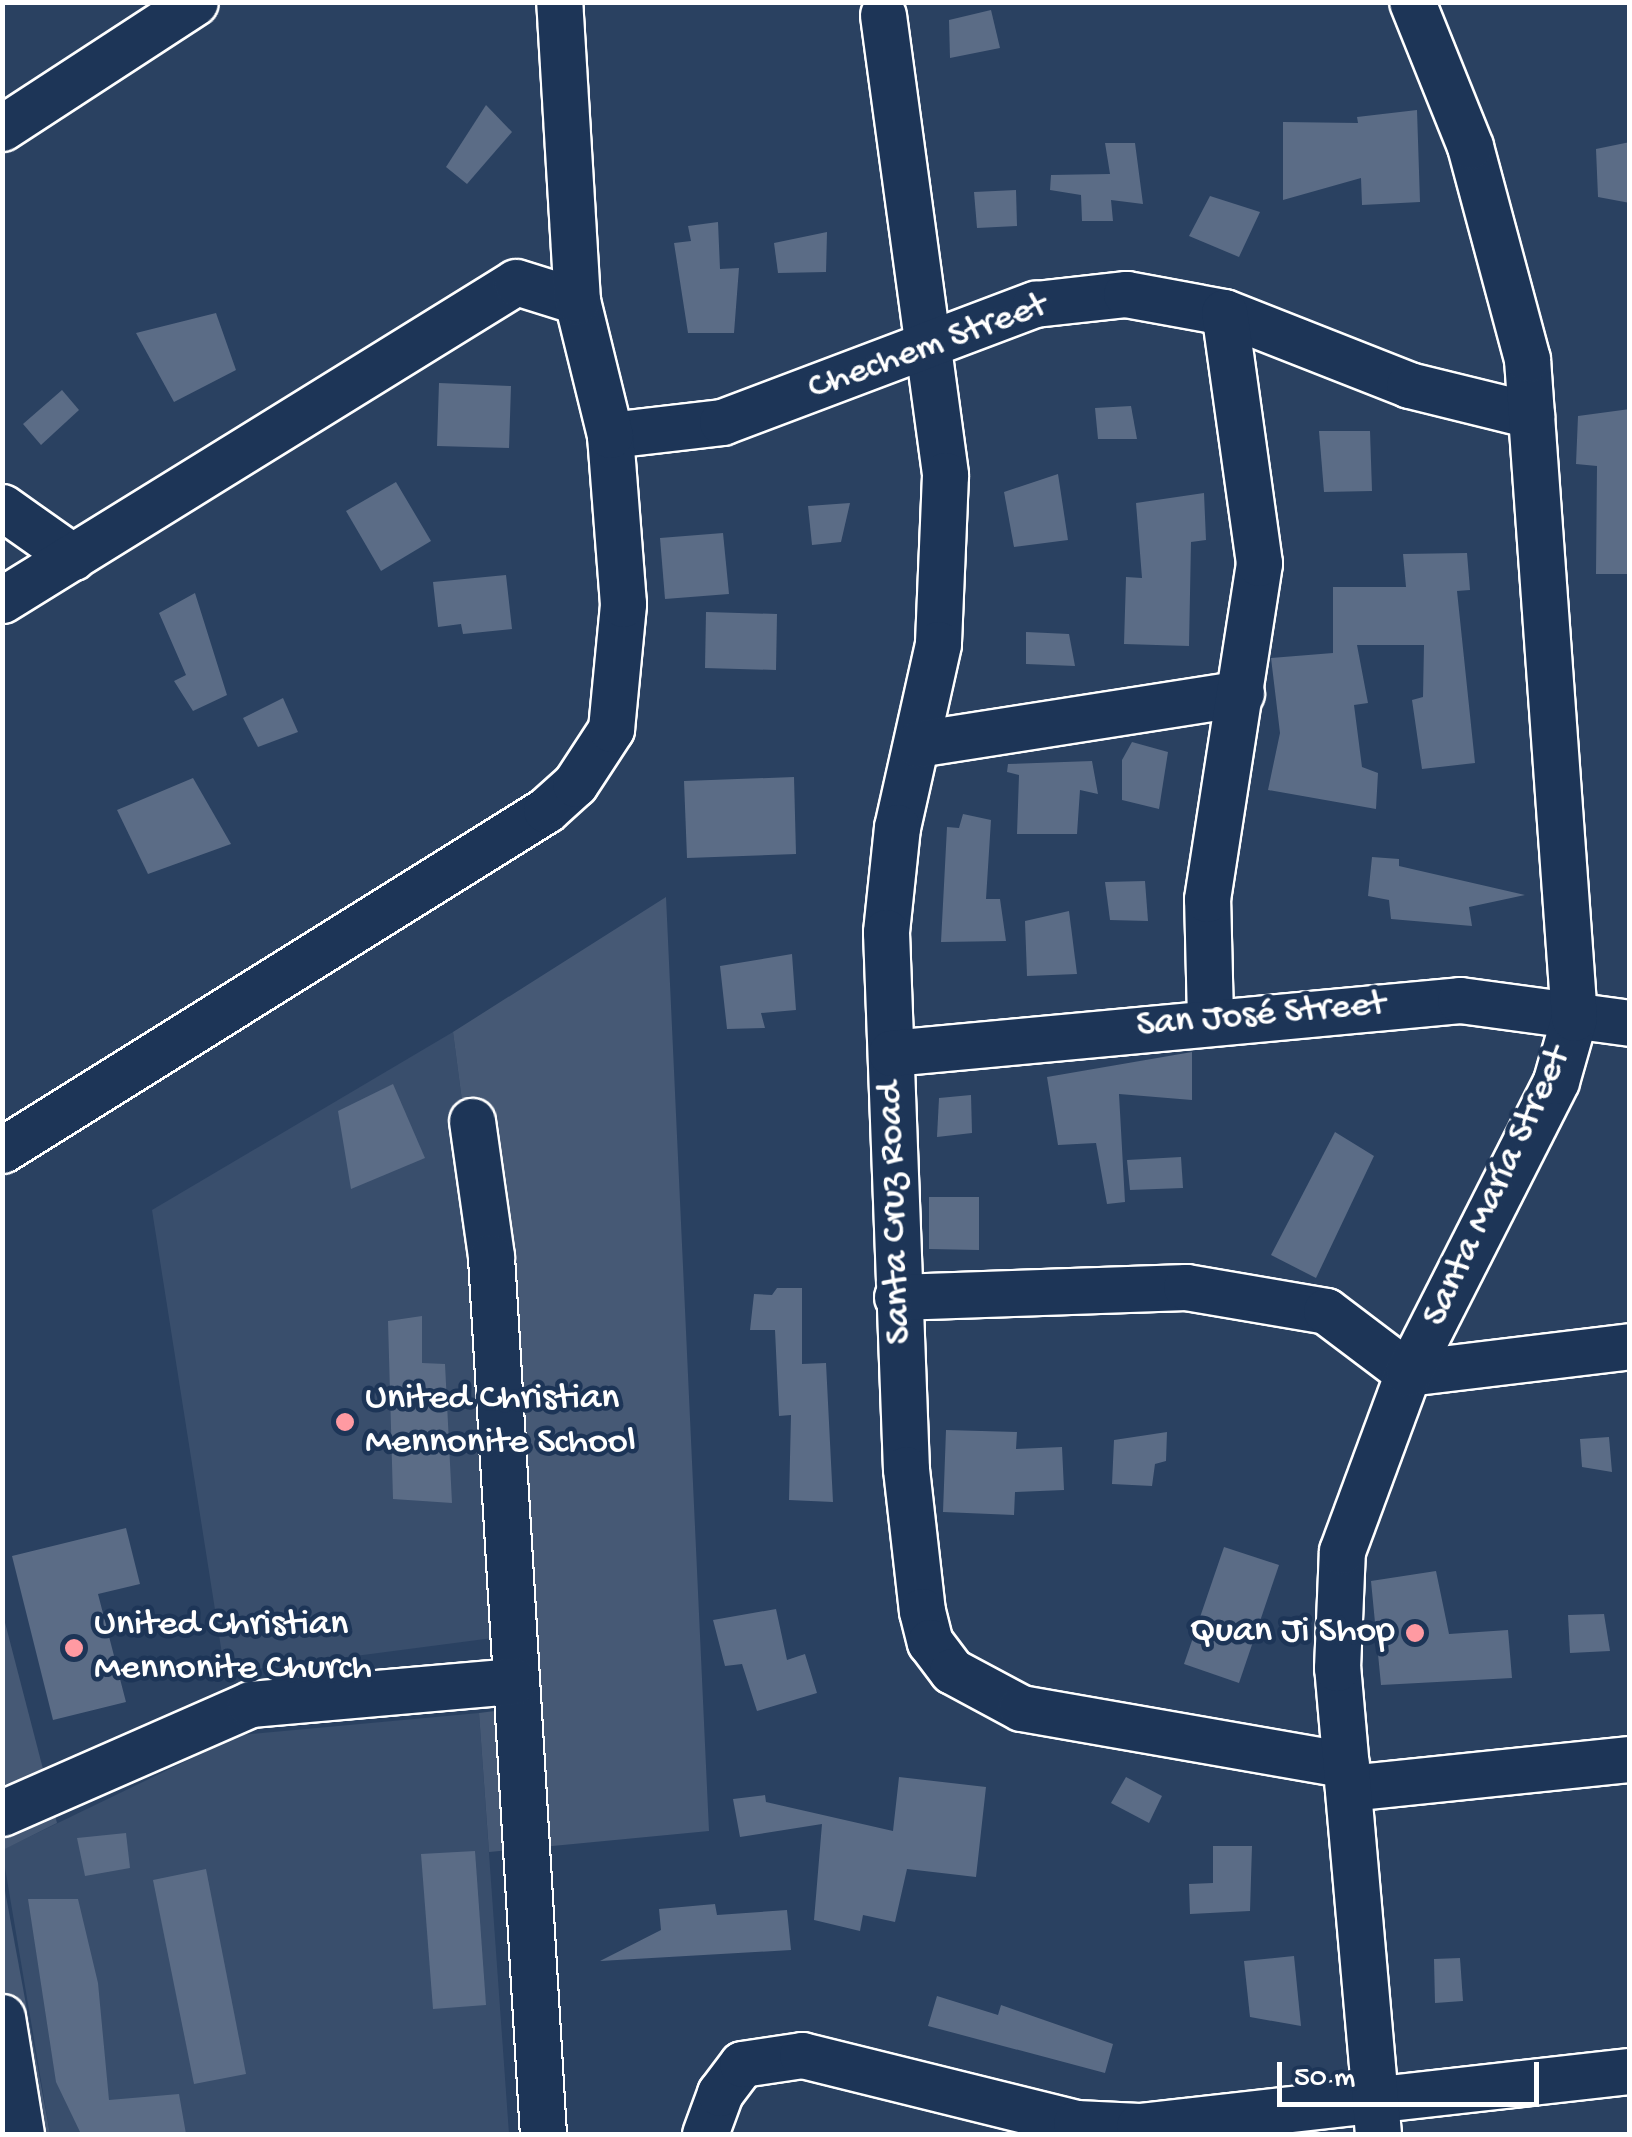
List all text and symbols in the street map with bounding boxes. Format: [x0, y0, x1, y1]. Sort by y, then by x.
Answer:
street label: Chechem Street [802, 284, 1054, 412]
street label: San José Street [1135, 982, 1387, 1050]
street label: Santa María Street [1413, 1040, 1583, 1334]
street label: Santa Cruz Road [869, 1081, 923, 1345]
place label: United Christian Mennonite School [365, 1377, 636, 1466]
marker: United Christian Mennonite School [334, 1411, 356, 1433]
place label: United Christian Mennonite Church [94, 1603, 372, 1692]
place label: Quan Ji Shop [1190, 1610, 1395, 1656]
marker: Quan Ji Shop [1404, 1622, 1426, 1644]
marker: United Christian Mennonite Church [63, 1637, 85, 1659]
scale bar [1282, 2042, 1544, 2104]
text: 50 m [1294, 2062, 1355, 2097]

